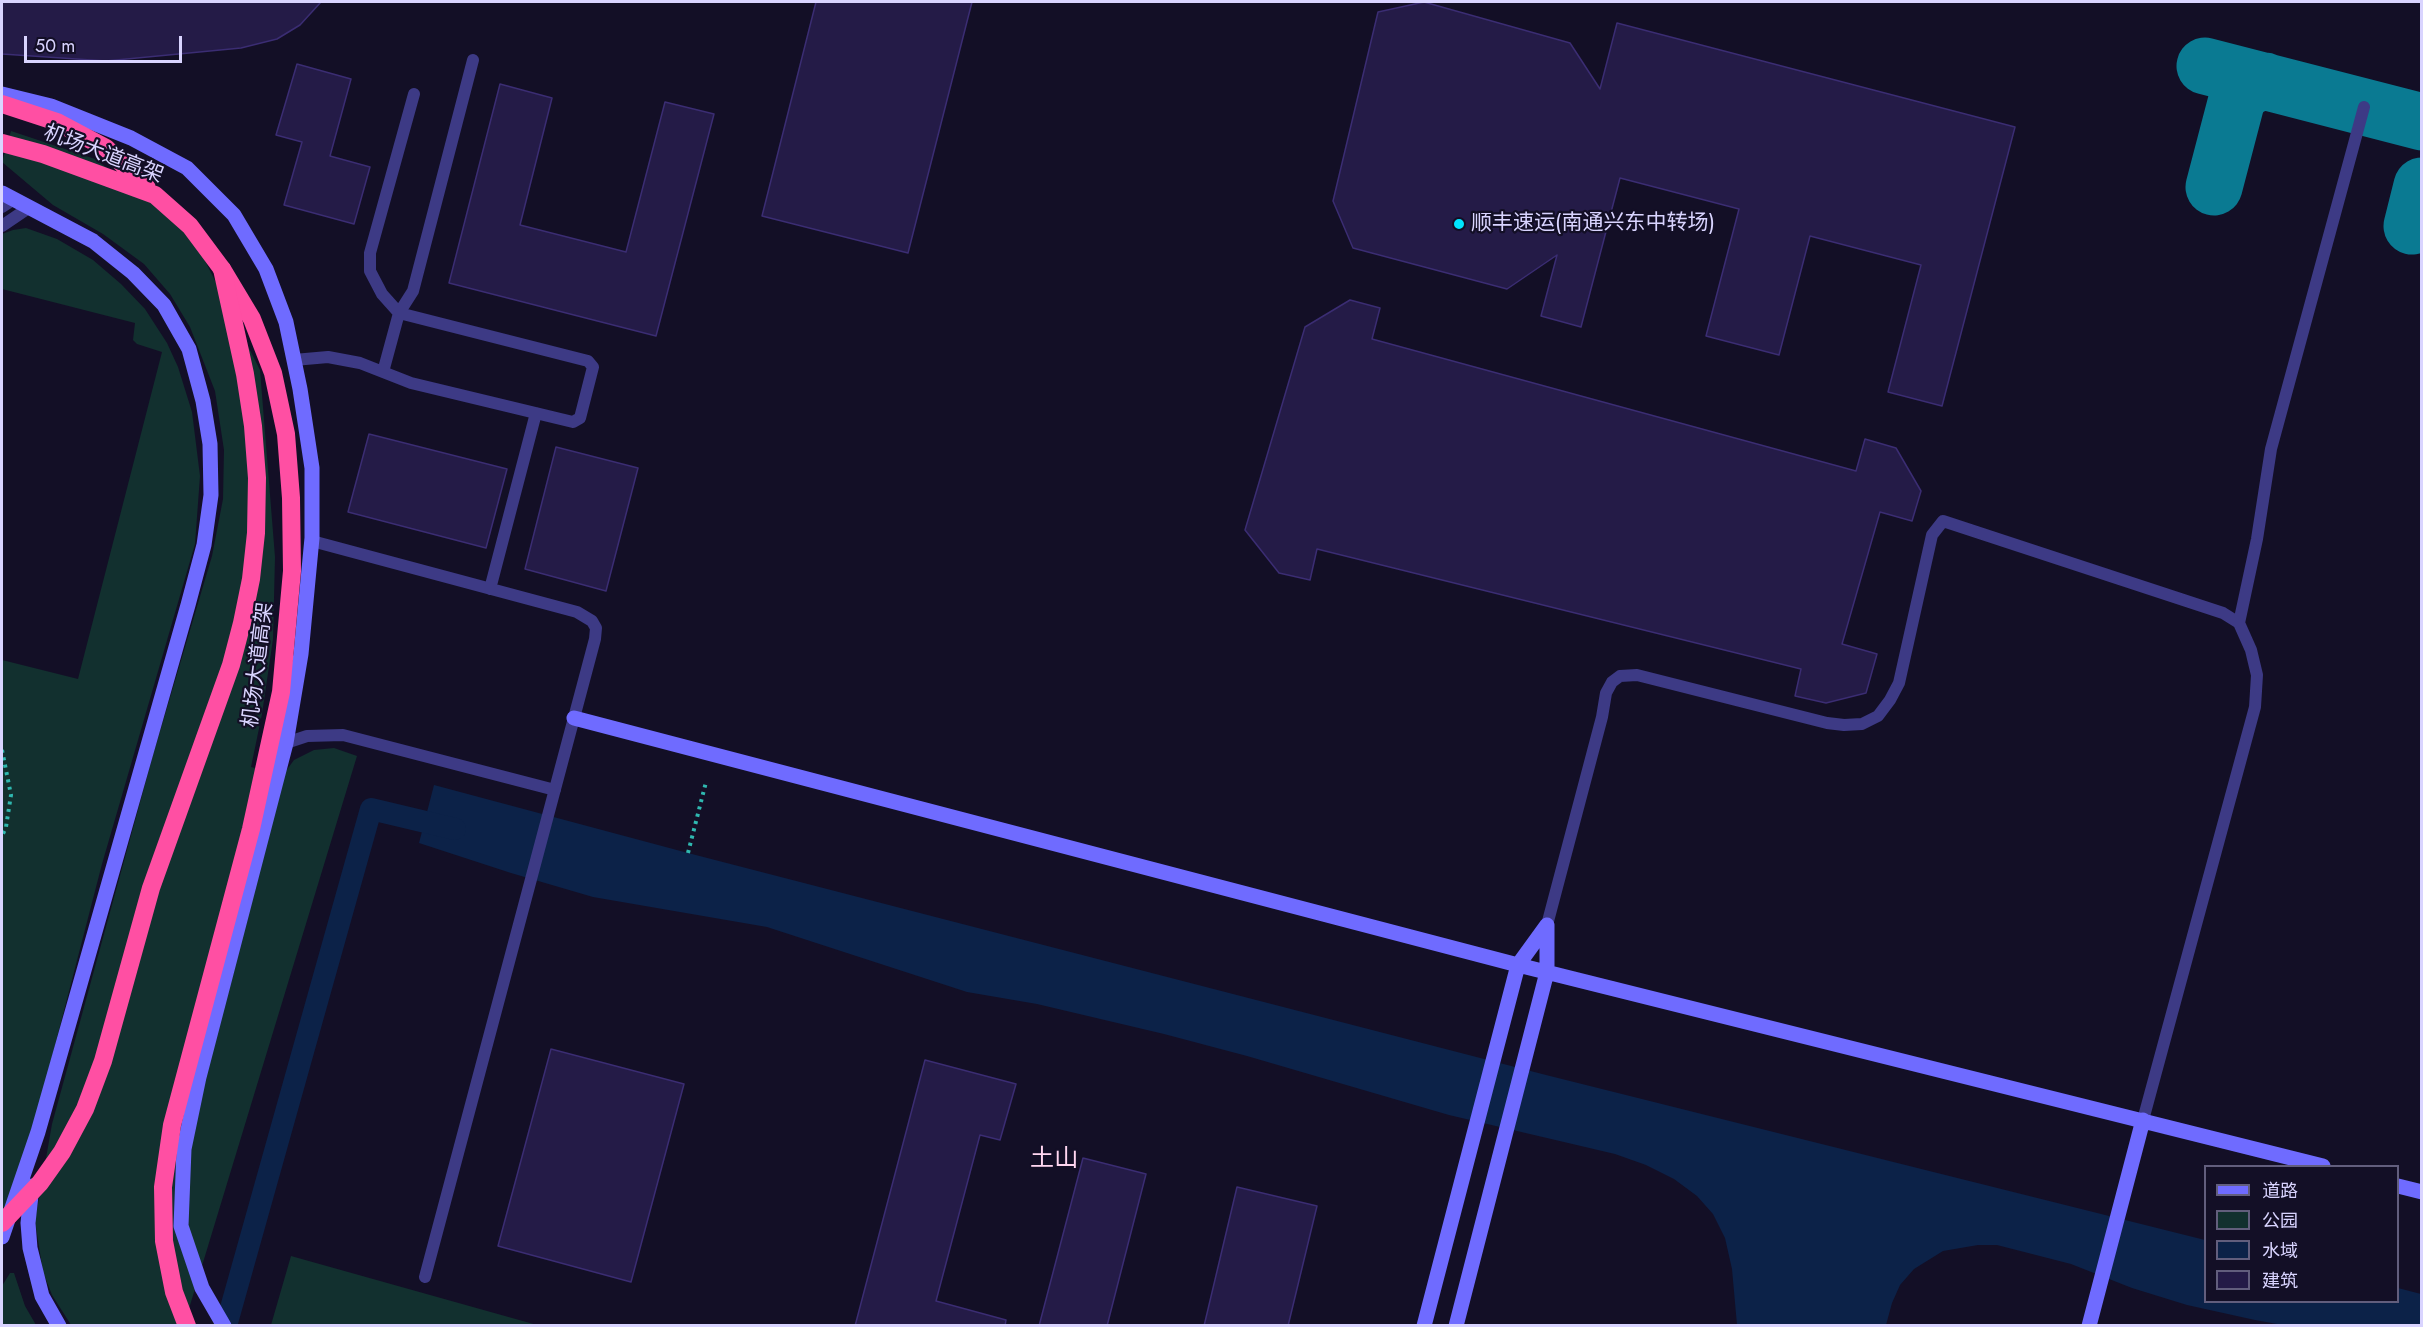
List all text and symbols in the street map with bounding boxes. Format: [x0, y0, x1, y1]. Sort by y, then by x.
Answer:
scale bar [27, 24, 184, 62]
text: 50 m [35, 33, 75, 59]
street label: 机场大道高架 [40, 121, 166, 189]
place label: 顺丰速运(南通兴东中转场) [1471, 211, 1715, 237]
marker: 顺丰速运(南通兴东中转场) [1452, 217, 1466, 231]
street label: 机场大道高架 [239, 601, 279, 729]
district label: 土山 [1030, 1146, 1078, 1174]
legend [2204, 1165, 2399, 1303]
text: 道路 [2262, 1178, 2298, 1204]
text: 公园 [2262, 1208, 2298, 1234]
text: 水域 [2262, 1238, 2298, 1264]
text: 建筑 [2262, 1268, 2298, 1294]

